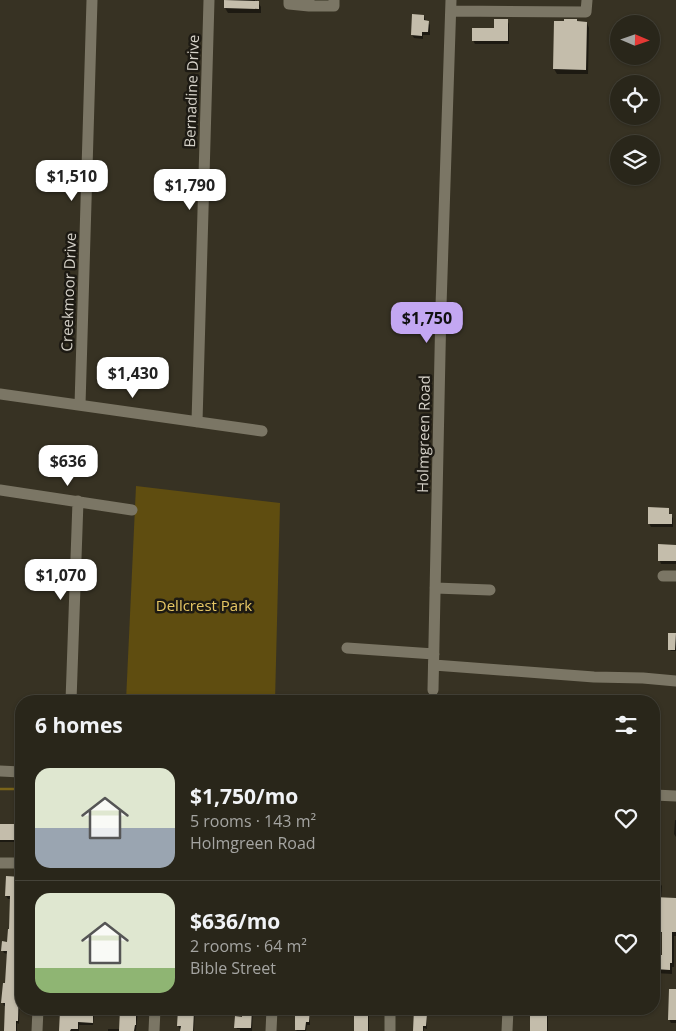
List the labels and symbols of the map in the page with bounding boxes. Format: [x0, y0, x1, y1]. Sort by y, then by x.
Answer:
north arrow [610, 15, 660, 65]
street label: Bernadine Drive [179, 34, 203, 148]
pin: $1,510 [31, 160, 113, 202]
pin: $1,790 [149, 168, 231, 211]
street label: Creekmoor Drive [56, 232, 80, 352]
pin: $1,750 [386, 302, 468, 344]
pin: $1,430 [92, 356, 174, 399]
street label: Holmgreen Road [412, 375, 434, 493]
pin: $636 [38, 444, 98, 487]
pin: $1,070 [20, 558, 102, 601]
park label: Dellcrest Park [156, 595, 252, 615]

